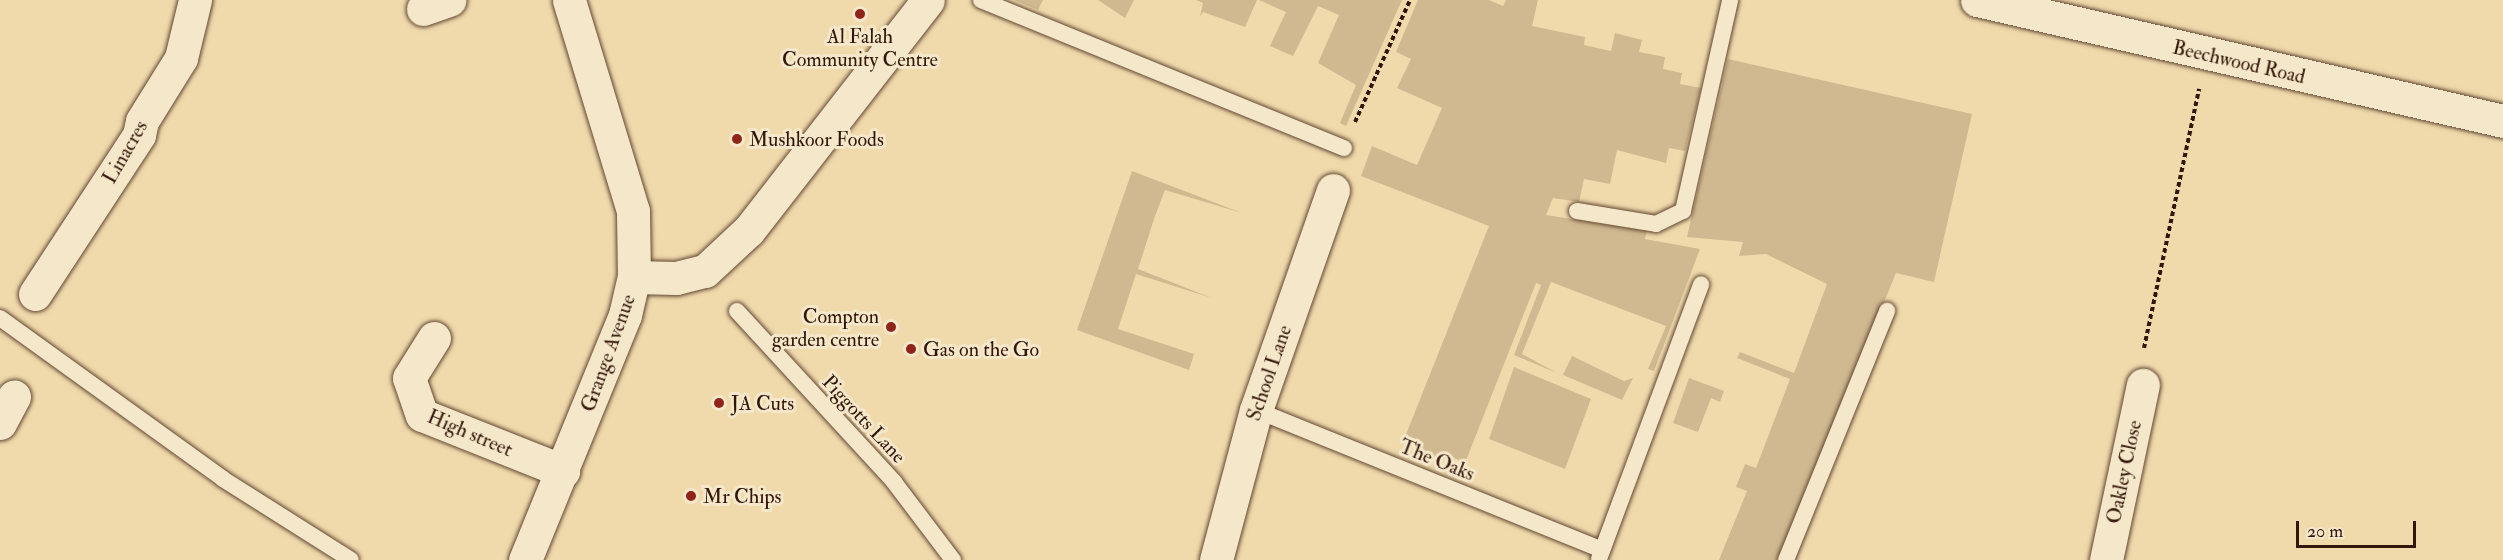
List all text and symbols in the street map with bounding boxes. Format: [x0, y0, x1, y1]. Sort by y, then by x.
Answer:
marker: Al Falah Community Centre [853, 7, 867, 21]
place label: Al Falah Community Centre [782, 24, 938, 71]
street label: Beechwood Road [2170, 35, 2308, 89]
street label: Linacres [97, 116, 153, 188]
place label: Mushkoor Foods [749, 127, 884, 151]
marker: Mushkoor Foods [730, 132, 744, 146]
street label: Grange Avenue [576, 291, 640, 415]
place label: Compton garden centre [772, 304, 879, 351]
marker: Compton garden centre [884, 320, 898, 334]
street label: School Lane [1241, 322, 1297, 424]
place label: Gas on the Go [923, 337, 1039, 361]
marker: Gas on the Go [904, 342, 918, 356]
street label: Piggotts Lane [817, 370, 911, 468]
place label: JA Cuts [731, 391, 794, 415]
marker: JA Cuts [712, 396, 726, 410]
street label: High street [424, 404, 516, 462]
street label: Oakley Close [2101, 418, 2147, 526]
street label: The Oaks [1396, 434, 1478, 486]
place label: Mr Chips [703, 484, 781, 508]
marker: Mr Chips [684, 489, 698, 503]
scale bar [2299, 509, 2419, 547]
text: 20 m [2307, 520, 2343, 543]

